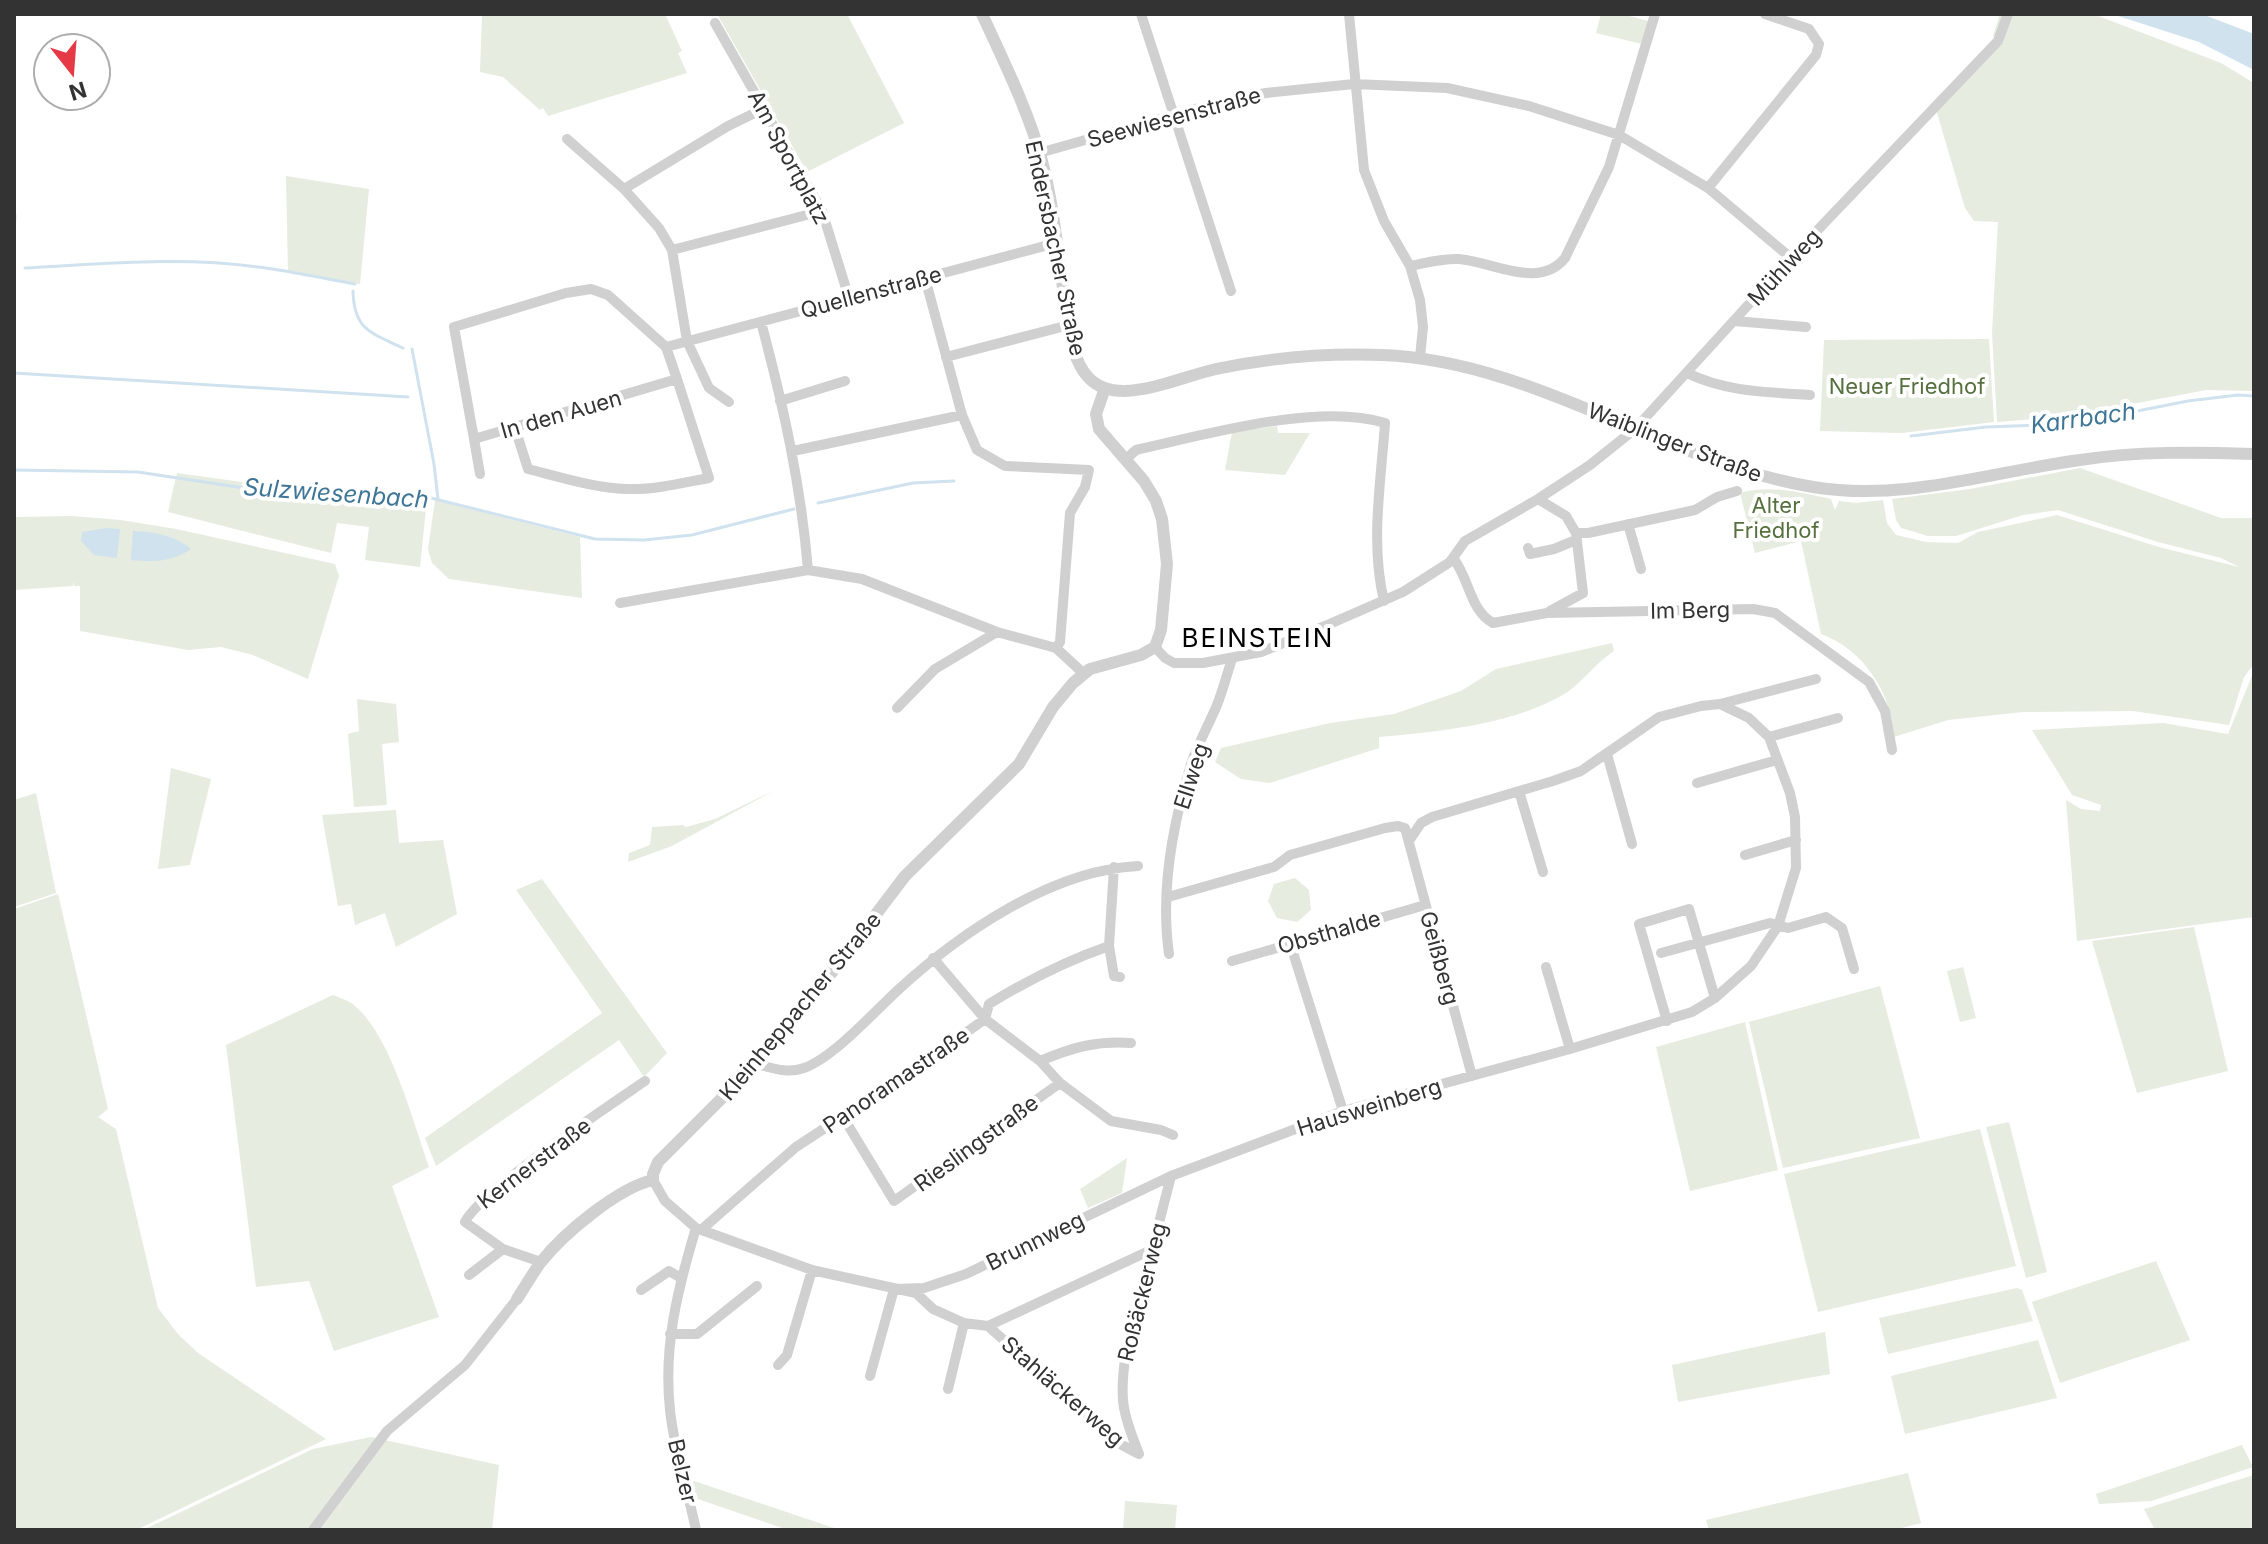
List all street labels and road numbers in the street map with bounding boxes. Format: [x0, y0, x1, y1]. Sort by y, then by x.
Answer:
street label: Seewiesenstraße [1084, 81, 1264, 153]
street label: Am Sportplatz [743, 86, 835, 228]
street label: Endersbacher Straße [1020, 138, 1092, 358]
street label: Mühlweg [1742, 223, 1826, 311]
street label: Quellenstraße [798, 261, 944, 323]
street label: In den Auen [498, 384, 624, 444]
street label: Waiblinger Straße [1584, 397, 1766, 487]
street label: Im Berg [1650, 596, 1730, 624]
street label: Ellweg [1168, 740, 1214, 812]
street label: Obsthalde [1274, 905, 1384, 959]
street label: Kleinheppacher Straße [714, 907, 886, 1105]
street label: Geißberg [1415, 908, 1465, 1008]
street label: Panoramastraße [818, 1021, 974, 1139]
street label: Hausweinberg [1294, 1073, 1444, 1141]
street label: Rieslingstraße [909, 1089, 1043, 1197]
street label: Kernerstraße [472, 1112, 596, 1214]
street label: Brunnweg [982, 1206, 1088, 1276]
street label: Roßäckerweg [1112, 1220, 1172, 1364]
street label: Stahläckerweg [996, 1331, 1130, 1451]
street label: Belzer [663, 1436, 703, 1506]

